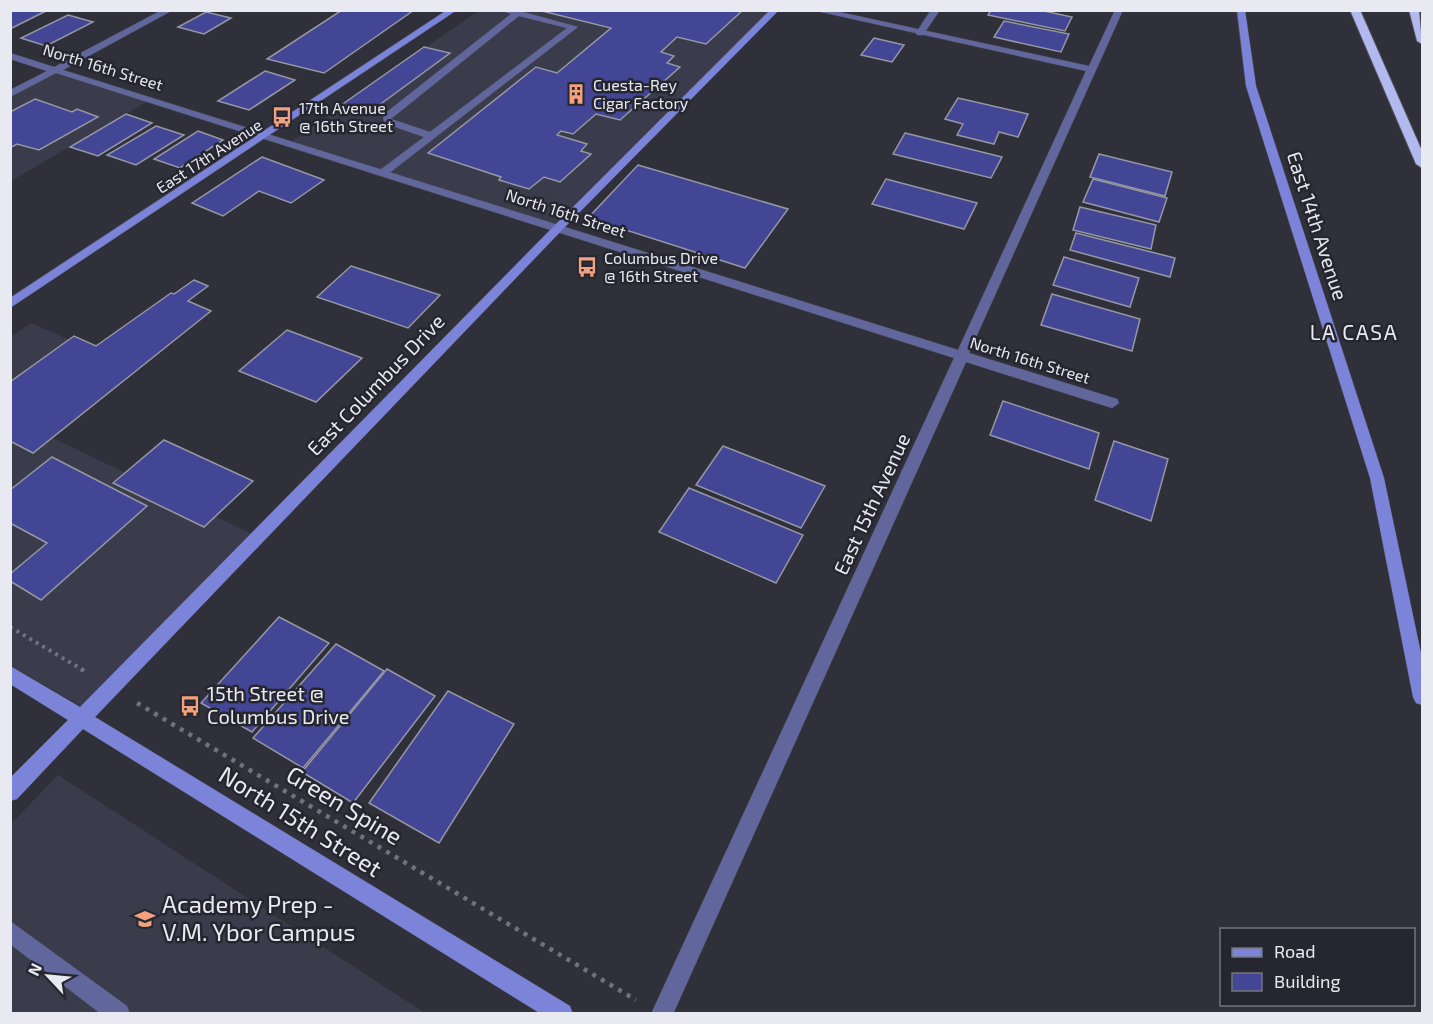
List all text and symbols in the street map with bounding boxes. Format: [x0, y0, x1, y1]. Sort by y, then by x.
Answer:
street label: North 16th Street [41, 39, 166, 94]
place label: Cuesta-Rey Cigar Factory [593, 75, 689, 112]
building icon: Cuesta-Rey Cigar Factory [564, 82, 588, 106]
place label: 17th Avenue @ 16th Street [299, 98, 393, 135]
bus stop icon: 17th Avenue @ 16th Street [270, 105, 294, 129]
street label: East 17th Avenue [152, 114, 265, 197]
street label: East 14th Avenue [1283, 148, 1353, 303]
street label: North 16th Street [504, 184, 628, 241]
place label: Columbus Drive @ 16th Street [604, 248, 718, 285]
bus stop icon: Columbus Drive @ 16th Street [575, 255, 599, 279]
street label: East Columbus Drive [302, 309, 449, 460]
district label: LA CASA [1310, 319, 1398, 344]
street label: North 16th Street [968, 332, 1093, 387]
street label: East 15th Avenue [828, 429, 914, 578]
place label: 15th Street @ Columbus Drive [207, 681, 350, 728]
bus stop icon: 15th Street @ Columbus Drive [178, 694, 202, 718]
street label: North 15th Street [214, 759, 387, 882]
street label: Green Spine [282, 759, 408, 851]
place label: Academy Prep - V.M. Ybor Campus [162, 889, 355, 946]
school or university icon: Academy Prep - V.M. Ybor Campus [133, 907, 157, 931]
legend [1220, 928, 1415, 1006]
text: Road [1274, 940, 1315, 962]
north arrow [18, 946, 78, 1006]
text: N [23, 960, 45, 979]
text: Building [1274, 970, 1341, 992]

